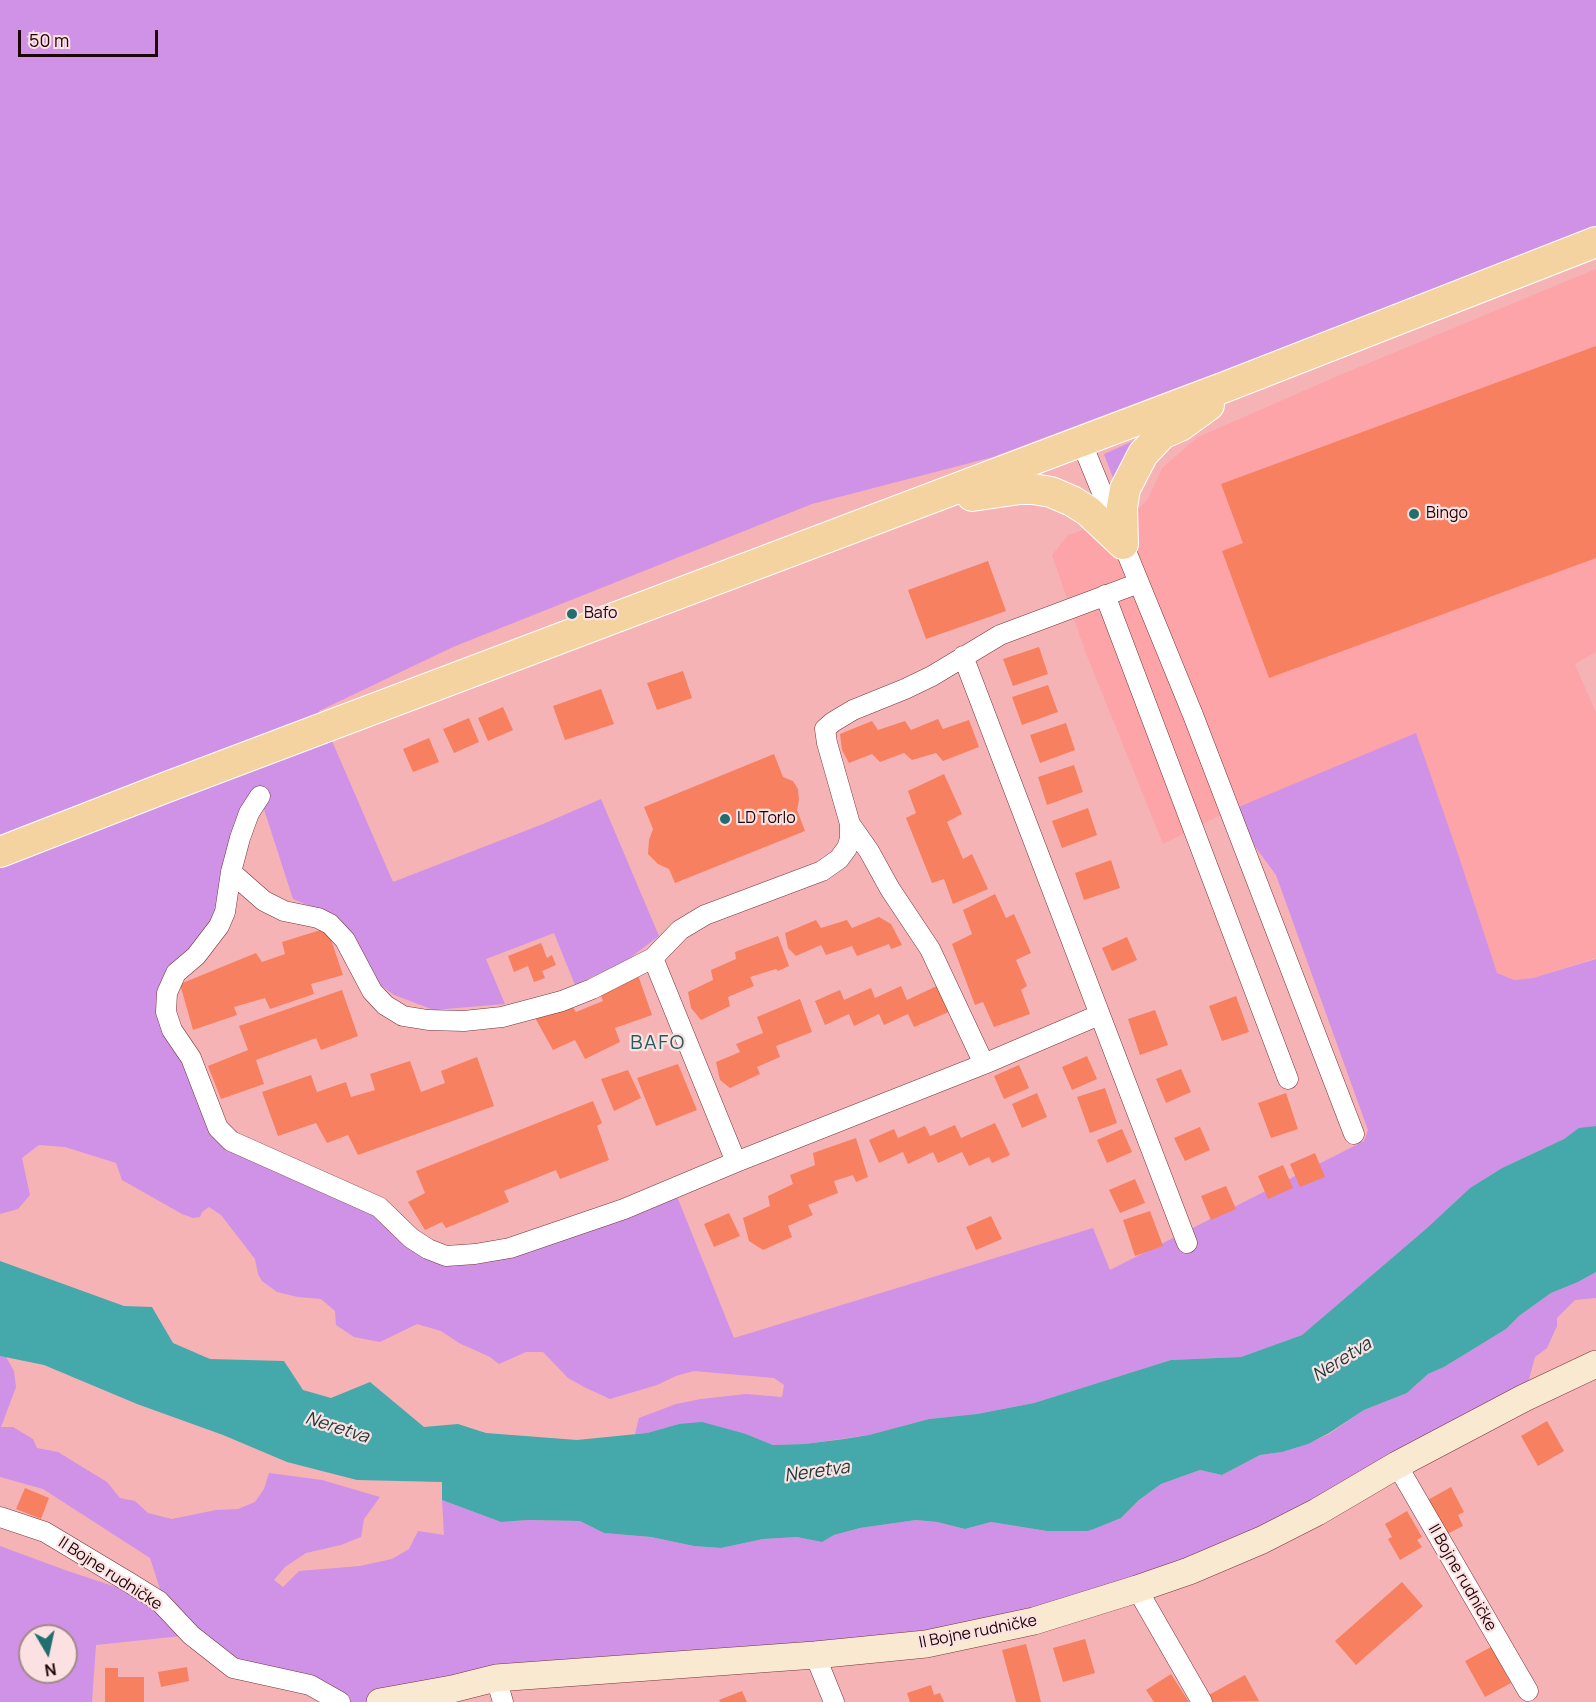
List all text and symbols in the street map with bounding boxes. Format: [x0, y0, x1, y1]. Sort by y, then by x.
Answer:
scale bar [21, 18, 160, 56]
text: 50 m [29, 28, 69, 52]
place label: Bingo [1426, 504, 1468, 524]
marker: Bingo [1407, 507, 1421, 521]
place label: Bafo [584, 604, 618, 624]
marker: Bafo [565, 607, 579, 621]
place label: LD Torlo [737, 809, 796, 829]
marker: LD Torlo [718, 812, 732, 826]
district label: BAFO [630, 1031, 686, 1055]
water label: Neretva [1309, 1333, 1375, 1387]
water label: Neretva [303, 1408, 371, 1448]
water label: Neretva [783, 1457, 851, 1487]
street label: II Bojne rudničke [1424, 1521, 1500, 1635]
street label: II Bojne rudničke [54, 1533, 166, 1615]
street label: II Bojne rudničke [917, 1611, 1039, 1653]
north arrow [18, 1624, 78, 1684]
text: N [43, 1658, 58, 1682]

